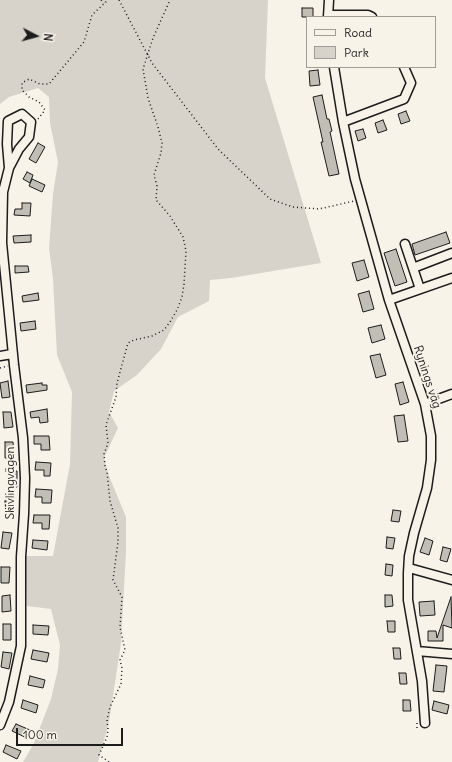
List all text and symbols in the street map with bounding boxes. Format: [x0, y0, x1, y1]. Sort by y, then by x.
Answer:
north arrow [16, 16, 56, 56]
legend [306, 16, 436, 68]
text: Road [344, 25, 372, 40]
text: N [41, 33, 55, 42]
text: Park [344, 45, 369, 60]
street label: Rynings väg [410, 344, 444, 410]
street label: Skivlingvägen [4, 447, 18, 519]
scale bar [18, 720, 125, 746]
text: 100 m [23, 727, 57, 742]

